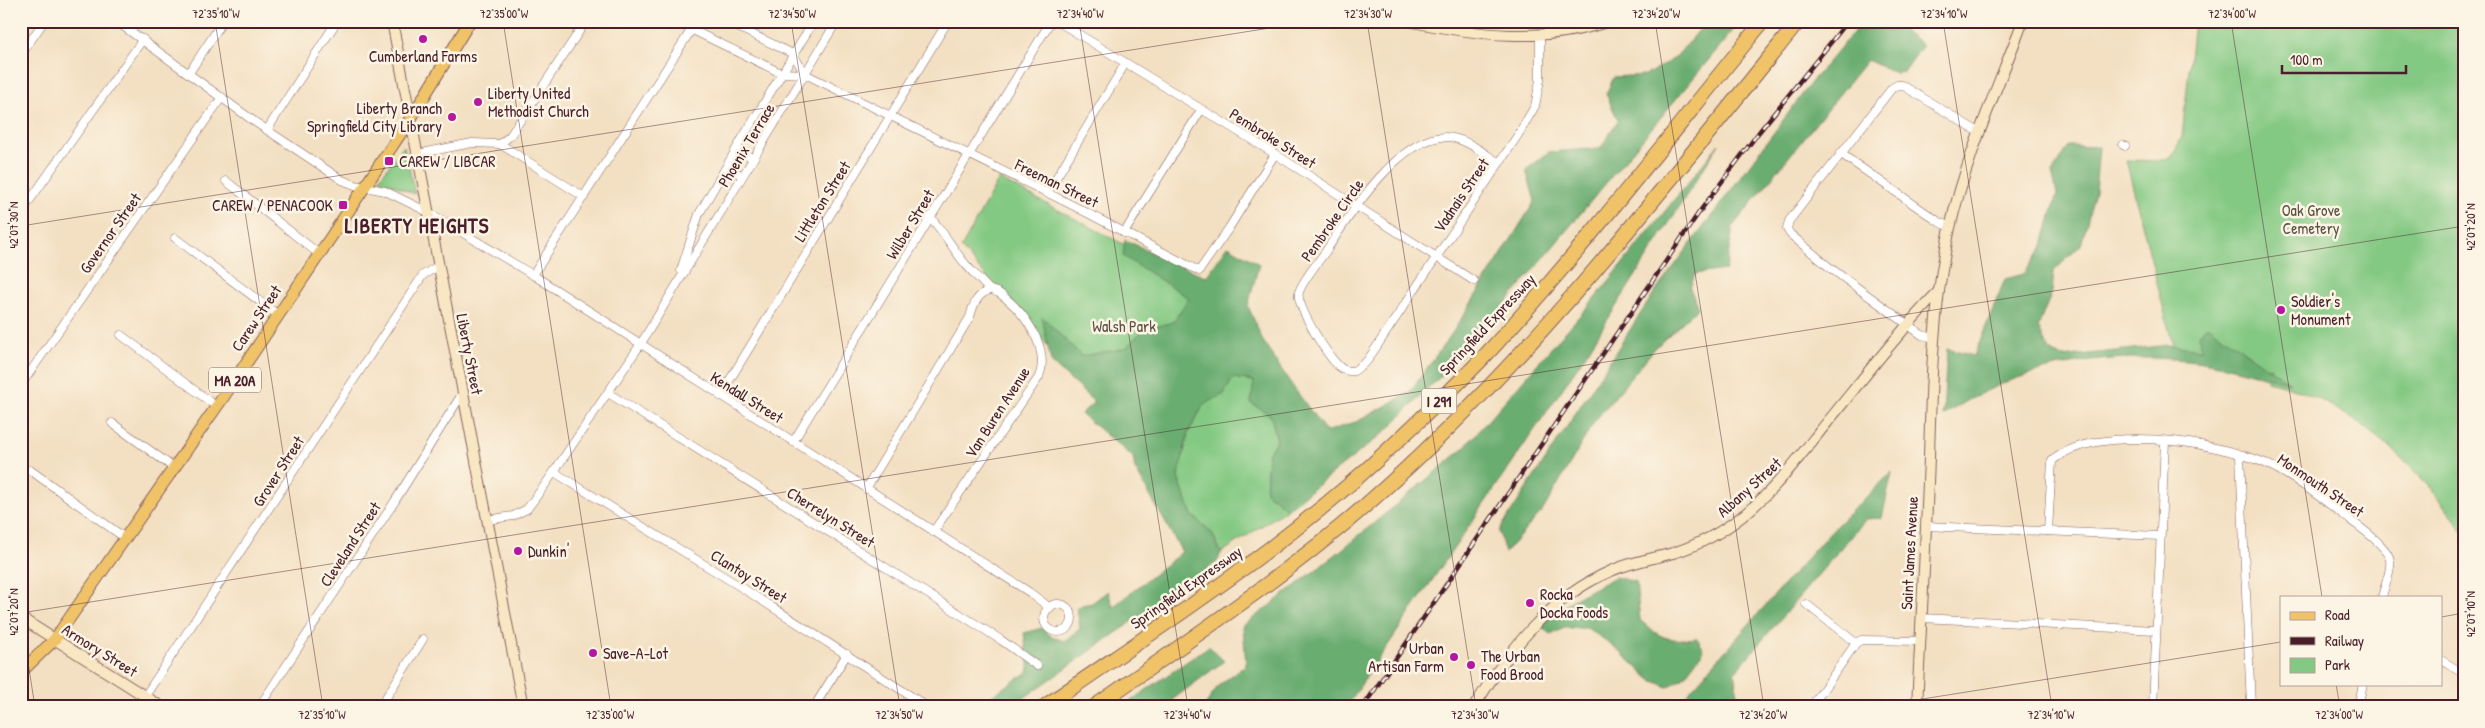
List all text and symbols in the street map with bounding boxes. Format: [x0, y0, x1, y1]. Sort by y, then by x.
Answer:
text: 72°35'10"W [192, 5, 240, 22]
text: 72°35'00"W [480, 5, 529, 22]
text: 72°34'50"W [768, 5, 816, 22]
text: 72°34'40"W [1056, 5, 1104, 22]
text: 72°34'30"W [1344, 5, 1393, 22]
text: 72°34'20"W [1632, 5, 1681, 22]
text: 72°34'10"W [1921, 5, 1968, 22]
text: 72°34'00"W [2208, 5, 2257, 22]
marker: Cumberland Farms [417, 33, 429, 45]
scale bar [2282, 42, 2406, 74]
place label: Cumberland Farms [369, 45, 477, 67]
text: 100 m [2290, 49, 2323, 70]
place label: Liberty United Methodist Church [488, 82, 589, 122]
marker: Liberty United Methodist Church [472, 96, 484, 108]
place label: Liberty Branch Springfield City Library [307, 97, 442, 137]
street label: Phoenix Terrace [712, 99, 780, 191]
street label: Pembroke Street [1226, 103, 1321, 174]
marker: Liberty Branch Springfield City Library [446, 111, 458, 123]
place label: CAREW / LIBCAR [399, 150, 496, 172]
street label: Freeman Street [1011, 153, 1103, 213]
street label: Vadnais Street [1428, 153, 1494, 237]
marker: CAREW / LIBCAR [383, 155, 395, 167]
street label: Littleton Street [788, 156, 856, 246]
street label: Pembroke Circle [1295, 174, 1369, 266]
street label: Wilber Street [881, 185, 940, 263]
street label: Governor Street [74, 188, 146, 278]
place label: CAREW / PENACOOK [212, 194, 334, 216]
marker: CAREW / PENACOOK [337, 199, 349, 211]
park label: Oak Grove Cemetery [2282, 199, 2341, 239]
text: 42°07'30"N [5, 202, 22, 248]
text: 42°07'20"N [2462, 203, 2479, 251]
district label: LIBERTY HEIGHTS [345, 211, 489, 240]
street label: Springfield Expressway [1434, 268, 1540, 380]
street label: Carew Street [226, 280, 287, 356]
place label: Soldier's Monument [2291, 290, 2351, 330]
marker: Soldier's Monument [2275, 304, 2287, 316]
street label: Liberty Street [451, 312, 489, 397]
park label: Walsh Park [1092, 315, 1156, 337]
street label: Van Buren Avenue [959, 362, 1035, 462]
street label: Kendall Street [706, 366, 788, 428]
road number: MA 20A [209, 368, 261, 392]
road number: I 291 [1422, 388, 1456, 414]
street label: Grover Street [247, 431, 309, 511]
street label: Monmouth Street [2273, 448, 2369, 522]
street label: Albany Street [1712, 452, 1786, 522]
street label: Cherrelyn Street [783, 481, 880, 553]
street label: Saint James Avenue [1895, 495, 1923, 610]
street label: Cleveland Street [314, 497, 386, 591]
place label: Dunkin' [528, 540, 569, 562]
street label: Springfield Expressway [1126, 540, 1246, 634]
street label: Clantoy Street [707, 544, 792, 608]
marker: Dunkin' [512, 545, 524, 557]
place label: Rocka Docka Foods [1540, 583, 1608, 623]
text: 42°07'20"N [5, 588, 22, 636]
text: 42°07'10"N [2462, 591, 2479, 637]
legend [2280, 596, 2442, 686]
marker: Rocka Docka Foods [1524, 597, 1536, 609]
text: Road [2325, 604, 2350, 625]
street label: Armory Street [58, 618, 142, 682]
text: Railway [2325, 630, 2364, 651]
place label: Urban Artisan Farm [1368, 637, 1444, 677]
place label: Save-A-Lot [603, 642, 669, 664]
place label: The Urban Food Brood [1480, 645, 1543, 685]
marker: Save-A-Lot [587, 647, 599, 659]
marker: Urban Artisan Farm [1448, 651, 1460, 663]
text: Park [2325, 654, 2350, 675]
marker: The Urban Food Brood [1465, 659, 1477, 671]
text: 72°35'10"W [298, 706, 346, 723]
text: 72°35'00"W [586, 706, 635, 723]
text: 72°34'50"W [875, 706, 923, 723]
text: 72°34'40"W [1163, 706, 1211, 723]
text: 72°34'30"W [1451, 706, 1500, 723]
text: 72°34'20"W [1739, 706, 1788, 723]
text: 72°34'10"W [2028, 706, 2075, 723]
text: 72°34'00"W [2315, 706, 2364, 723]

